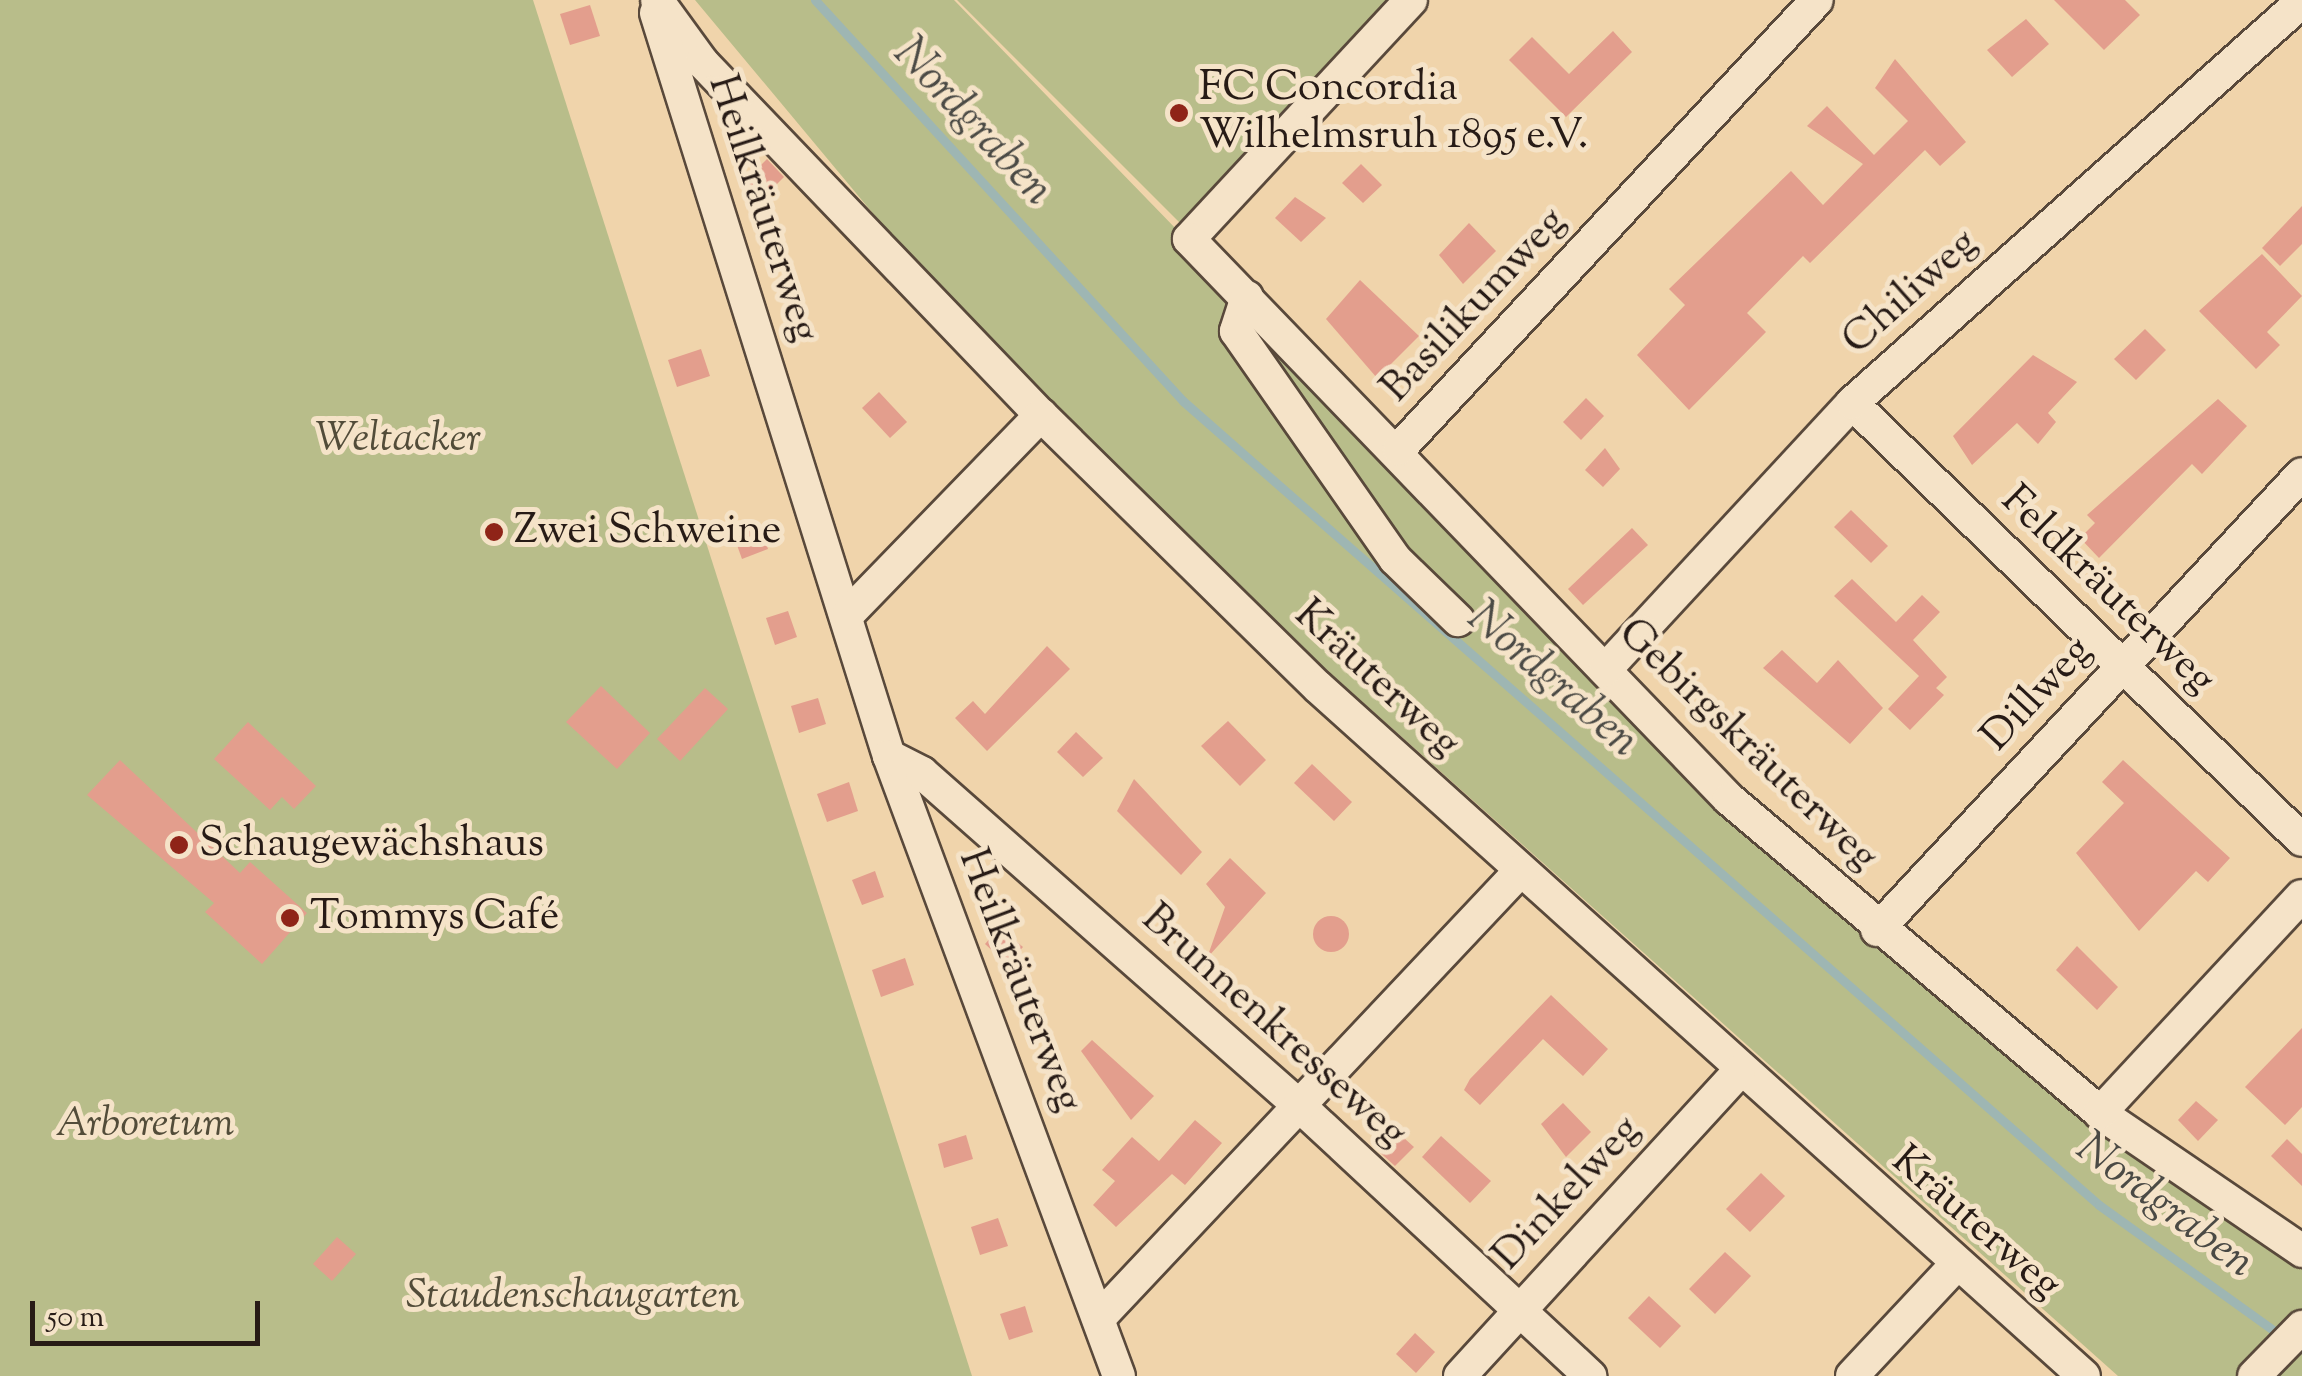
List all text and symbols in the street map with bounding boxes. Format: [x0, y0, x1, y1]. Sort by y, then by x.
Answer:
water label: Nordgraben [881, 28, 1063, 218]
place label: FC Concordia Wilhelmsruh 1895 e.V. [1199, 64, 1588, 162]
street label: Heilkräuterweg [695, 69, 829, 349]
marker: FC Concordia Wilhelmsruh 1895 e.V. [1168, 102, 1190, 124]
street label: Basilikumweg [1372, 198, 1578, 414]
street label: Chiliweg [1833, 219, 1989, 367]
park label: Weltacker [315, 415, 481, 465]
street label: Feldkräuterweg [1989, 476, 2225, 706]
place label: Zwei Schweine [514, 507, 781, 557]
marker: Zwei Schweine [483, 521, 505, 543]
street label: Kräuterweg [1283, 591, 1469, 769]
water label: Nordgraben [1455, 592, 1649, 770]
street label: Gebirgskräuterweg [1607, 609, 1887, 883]
street label: Dillweg [1972, 627, 2104, 763]
place label: Schaugewächshaus [199, 820, 544, 870]
marker: Schaugewächshaus [168, 834, 190, 856]
street label: Heilkräuterweg [946, 842, 1092, 1120]
place label: Tommys Café [310, 893, 559, 943]
street label: Brunnenkresseweg [1130, 895, 1416, 1159]
marker: Tommys Café [279, 907, 301, 929]
park label: Arboretum [55, 1100, 235, 1150]
street label: Dinkelweg [1484, 1106, 1652, 1282]
water label: Nordgraben [2064, 1122, 2264, 1292]
street label: Kräuterweg [1880, 1137, 2070, 1311]
park label: Staudenschaugarten [406, 1272, 740, 1322]
scale bar [35, 1281, 265, 1343]
text: 50 m [47, 1297, 104, 1340]

